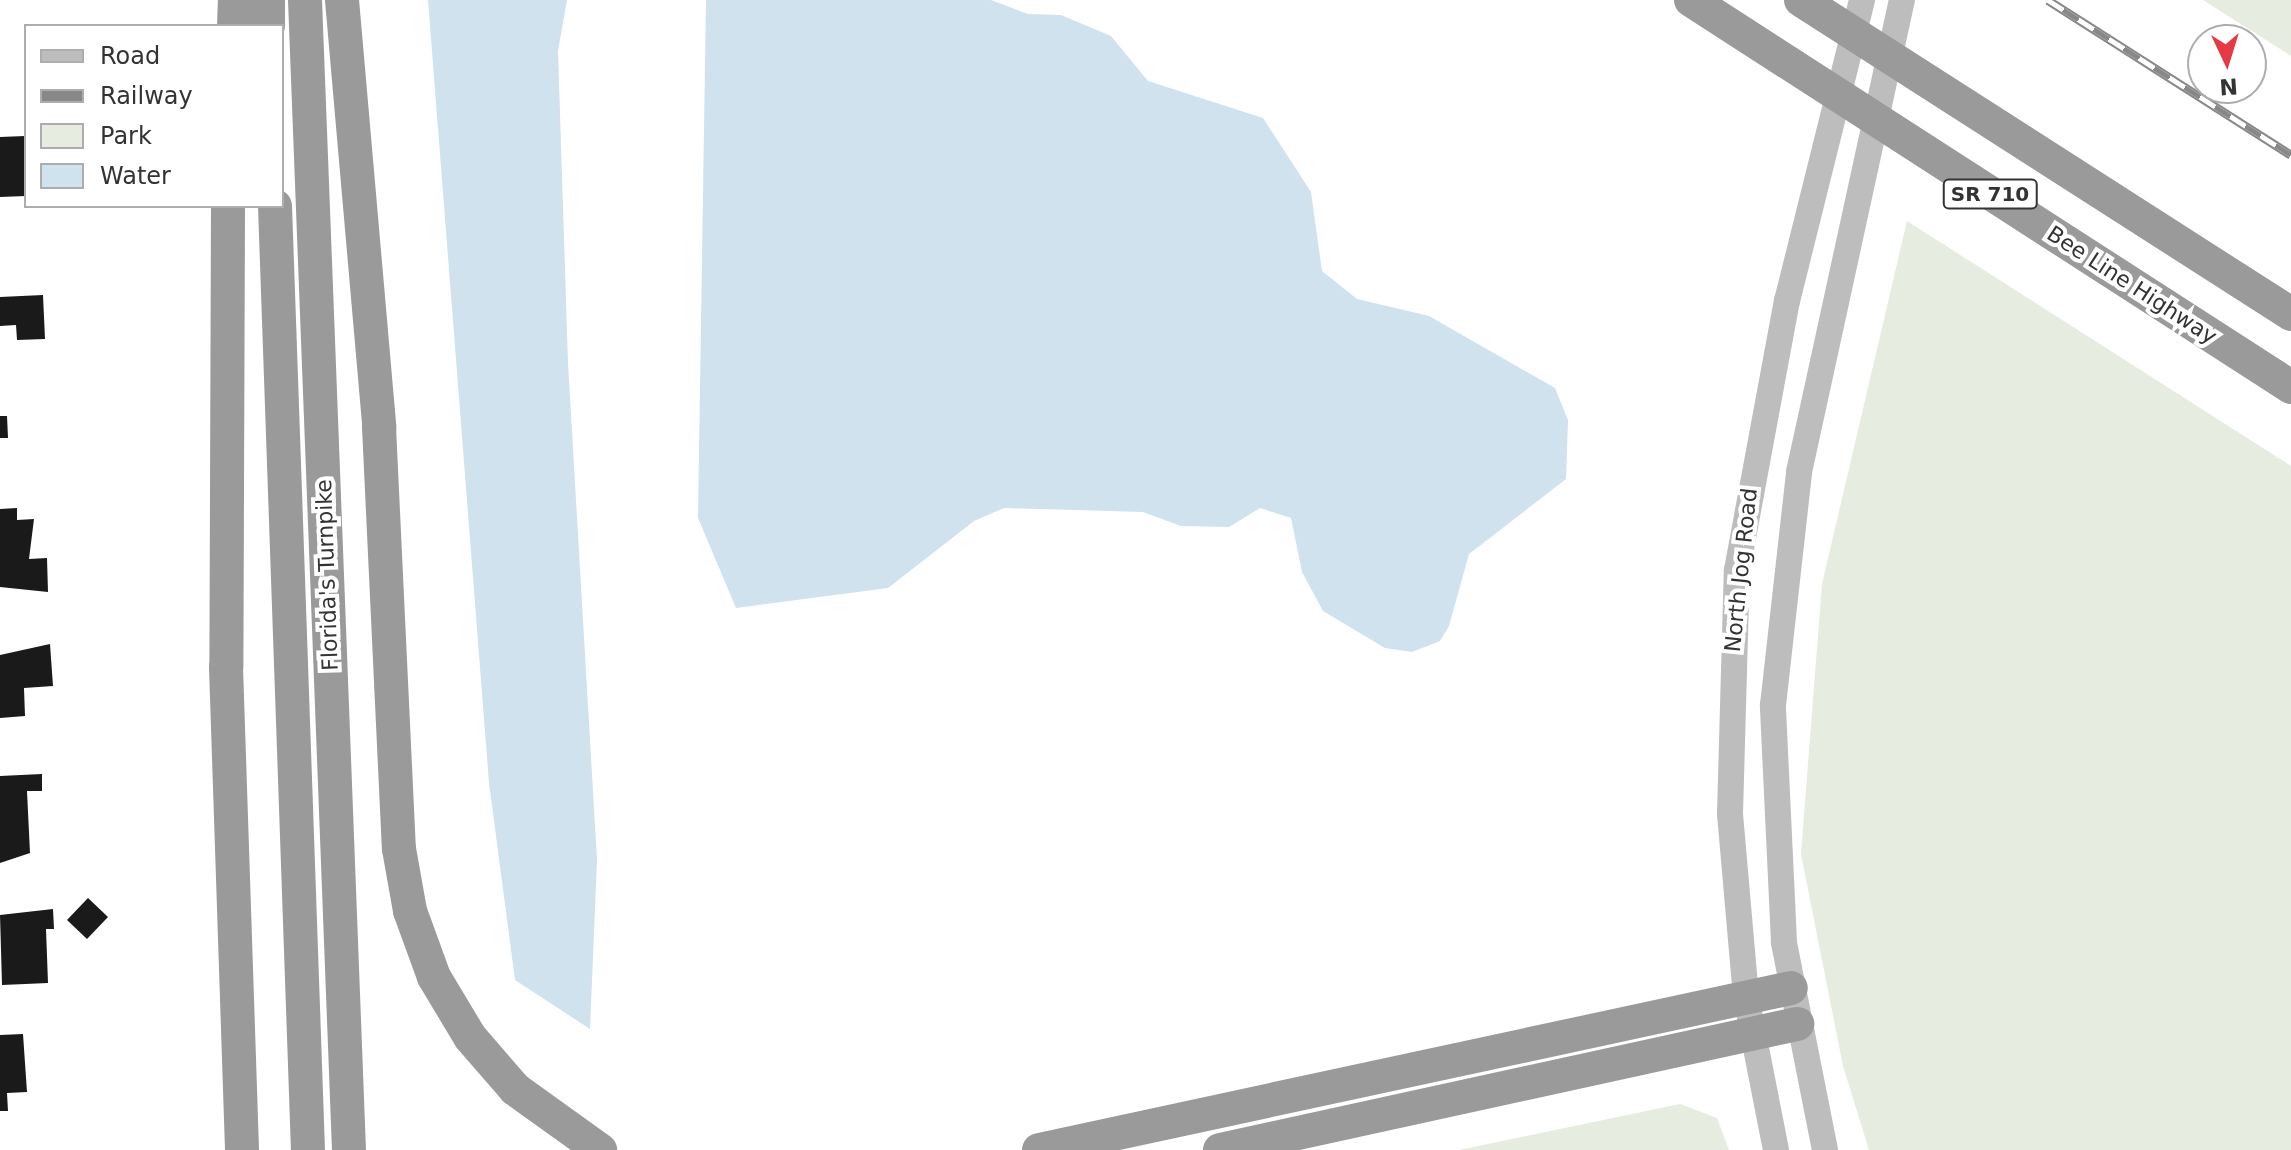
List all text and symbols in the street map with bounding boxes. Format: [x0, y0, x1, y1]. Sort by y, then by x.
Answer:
legend [24, 24, 284, 208]
north arrow [2187, 24, 2267, 104]
text: Road [100, 42, 160, 70]
text: N [2219, 73, 2239, 100]
text: Railway [100, 82, 193, 110]
text: Park [100, 122, 152, 150]
text: Water [100, 162, 171, 190]
road number: SR 710 [1942, 178, 2038, 210]
street label: Bee Line Highway [2042, 220, 2222, 350]
street label: Florida's Turnpike [310, 479, 344, 671]
street label: North Jog Road [1719, 487, 1763, 653]

